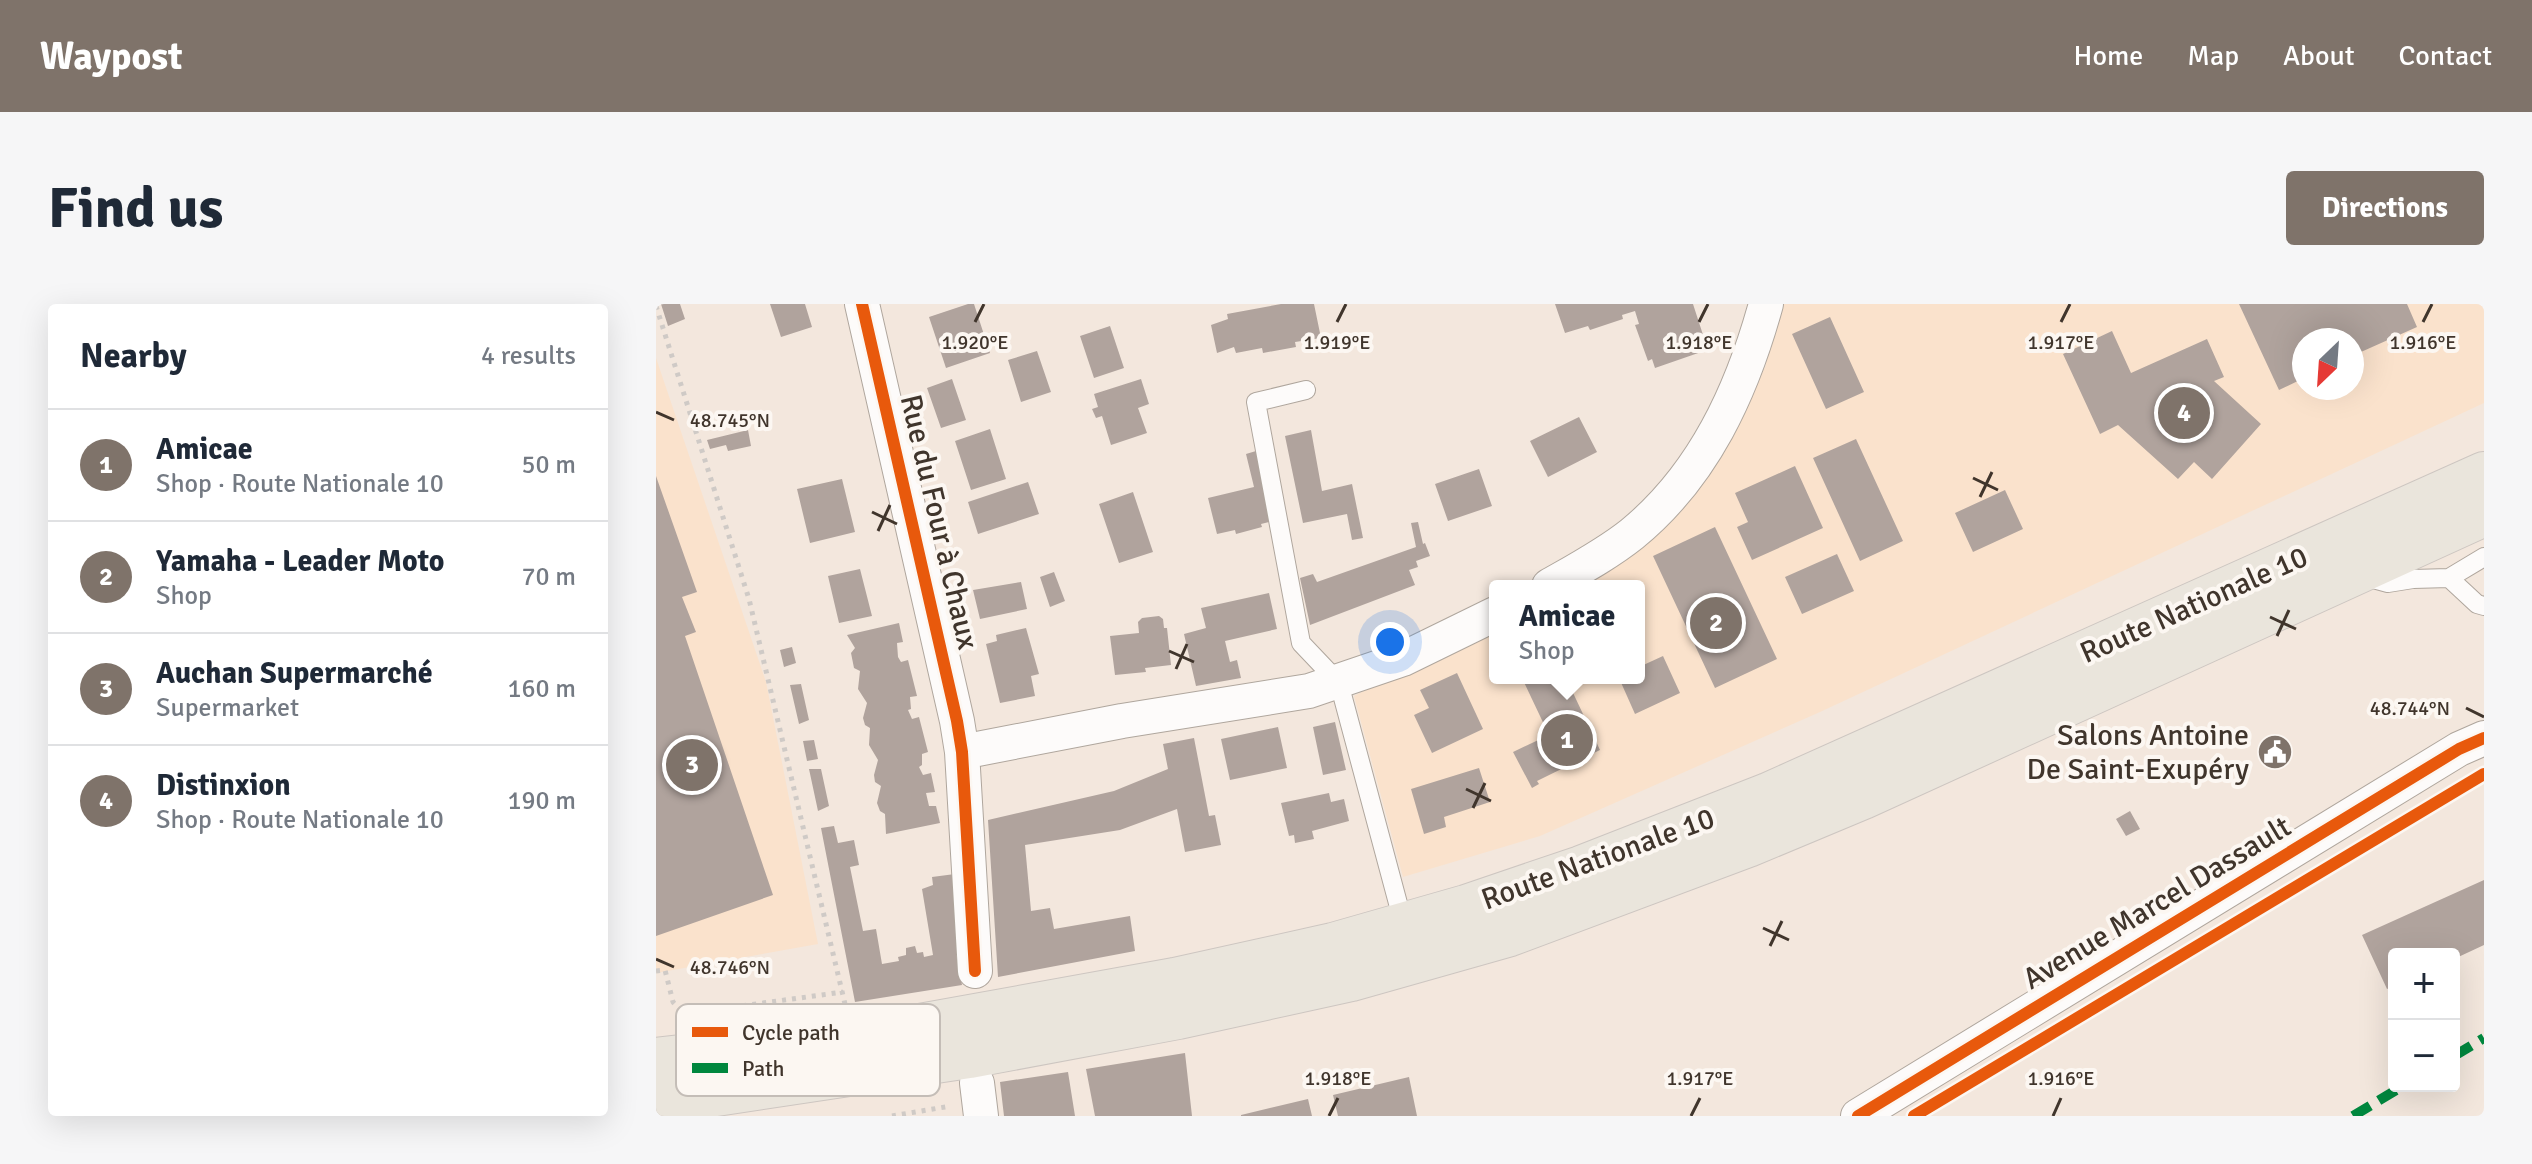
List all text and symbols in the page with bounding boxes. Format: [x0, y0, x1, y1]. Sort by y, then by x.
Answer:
text: Waypost [40, 33, 182, 80]
text: Home [2074, 39, 2143, 73]
text: Map [2187, 39, 2239, 73]
text: About [2283, 39, 2355, 73]
text: Contact [2399, 39, 2492, 73]
button: Directions [2286, 171, 2484, 245]
text: Find us [48, 174, 223, 243]
north arrow [2292, 328, 2364, 400]
text: 1.920°E [941, 330, 1009, 355]
text: 1.919°E [1303, 330, 1371, 355]
text: 1.918°E [1665, 330, 1733, 355]
text: 1.917°E [2027, 330, 2095, 355]
text: 1.916°E [2389, 330, 2457, 355]
text: Nearby [80, 335, 187, 377]
text: 4 results [481, 340, 576, 372]
pin: 4 [2158, 383, 2210, 443]
street label: Rue du Four à Chaux [892, 391, 986, 653]
text: 48.745°N [690, 408, 770, 433]
text: Amicae [156, 431, 253, 468]
text: 1 [99, 449, 113, 481]
text: 50 m [521, 449, 576, 481]
text: Shop · Route Nationale 10 [156, 468, 444, 500]
street label: Route Nationale 10 [2074, 538, 2314, 672]
text: Yamaha - Leader Moto [156, 543, 444, 580]
text: 2 [99, 561, 113, 593]
text: 70 m [521, 561, 576, 593]
text: Shop [156, 580, 212, 612]
popup [1489, 580, 1645, 684]
pin: 2 [1690, 593, 1742, 653]
text: Amicae [1519, 598, 1615, 635]
your location [1370, 622, 1410, 662]
text: Shop [1519, 635, 1575, 667]
text: Auchan Supermarché [156, 655, 433, 692]
text: 3 [99, 673, 113, 705]
text: 160 m [507, 673, 576, 705]
text: Supermarket [156, 692, 299, 724]
text: 48.744°N [2370, 696, 2450, 721]
pin: 1 [1541, 710, 1593, 770]
place label: Salons Antoine De Saint-Exupéry [2027, 717, 2249, 788]
public building icon: Salons Antoine De Saint-Exupéry [2256, 733, 2294, 771]
pin: 3 [666, 735, 718, 795]
text: Distinxion [156, 767, 291, 804]
text: 4 [99, 785, 113, 817]
text: 190 m [507, 785, 576, 817]
street label: Route Nationale 10 [1476, 800, 1720, 918]
text: Shop · Route Nationale 10 [156, 804, 444, 836]
street label: Avenue Marcel Dassault [2016, 808, 2298, 998]
map controls [2388, 948, 2460, 1092]
button: + [2388, 948, 2460, 1020]
text: 48.746°N [690, 955, 770, 980]
legend [676, 1004, 940, 1096]
text: Cycle path [742, 1019, 840, 1046]
button: − [2388, 1020, 2460, 1092]
text: Path [742, 1055, 785, 1082]
text: 1.918°E [1304, 1066, 1372, 1091]
text: 1.917°E [1666, 1066, 1734, 1091]
text: 1.916°E [2027, 1066, 2095, 1091]

